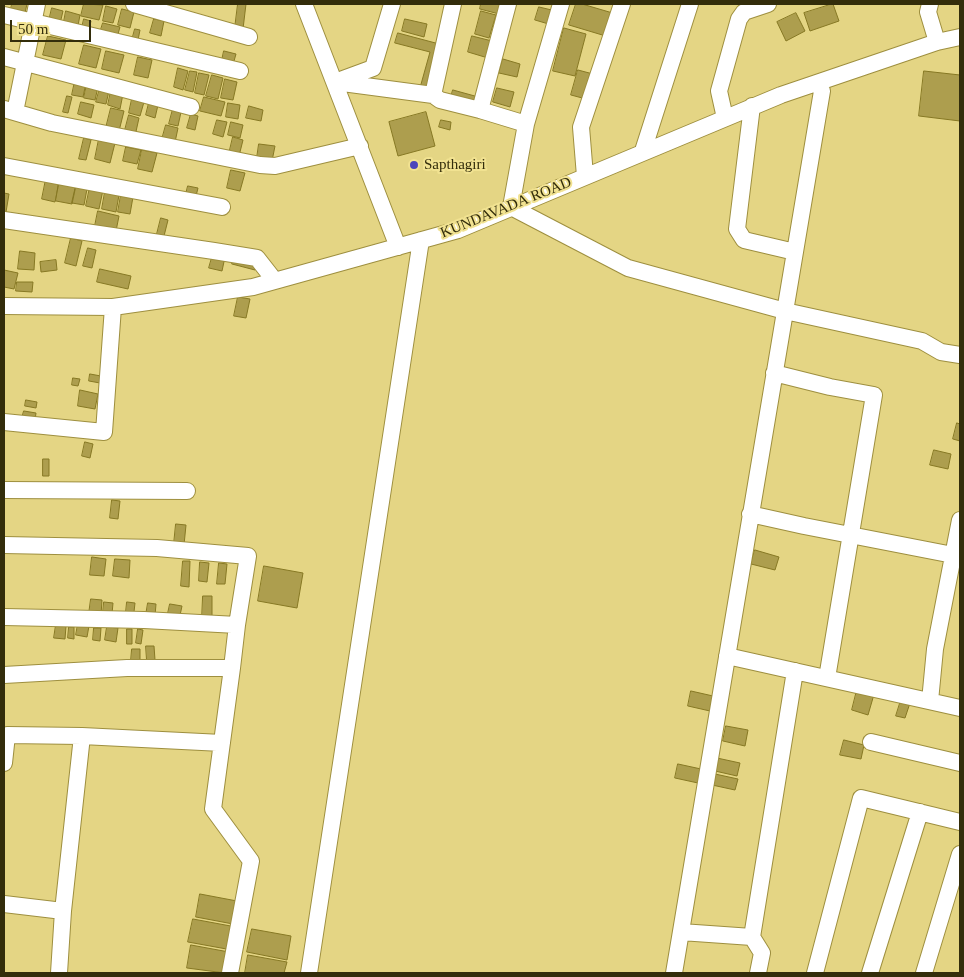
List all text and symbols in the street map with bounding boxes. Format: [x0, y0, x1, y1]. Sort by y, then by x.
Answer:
scale bar [12, 10, 94, 42]
text: 50 m [18, 21, 48, 37]
place label: Sapthagiri [424, 156, 486, 174]
marker: Sapthagiri [408, 159, 420, 171]
street label: KUNDAVADA ROAD [438, 173, 574, 243]

